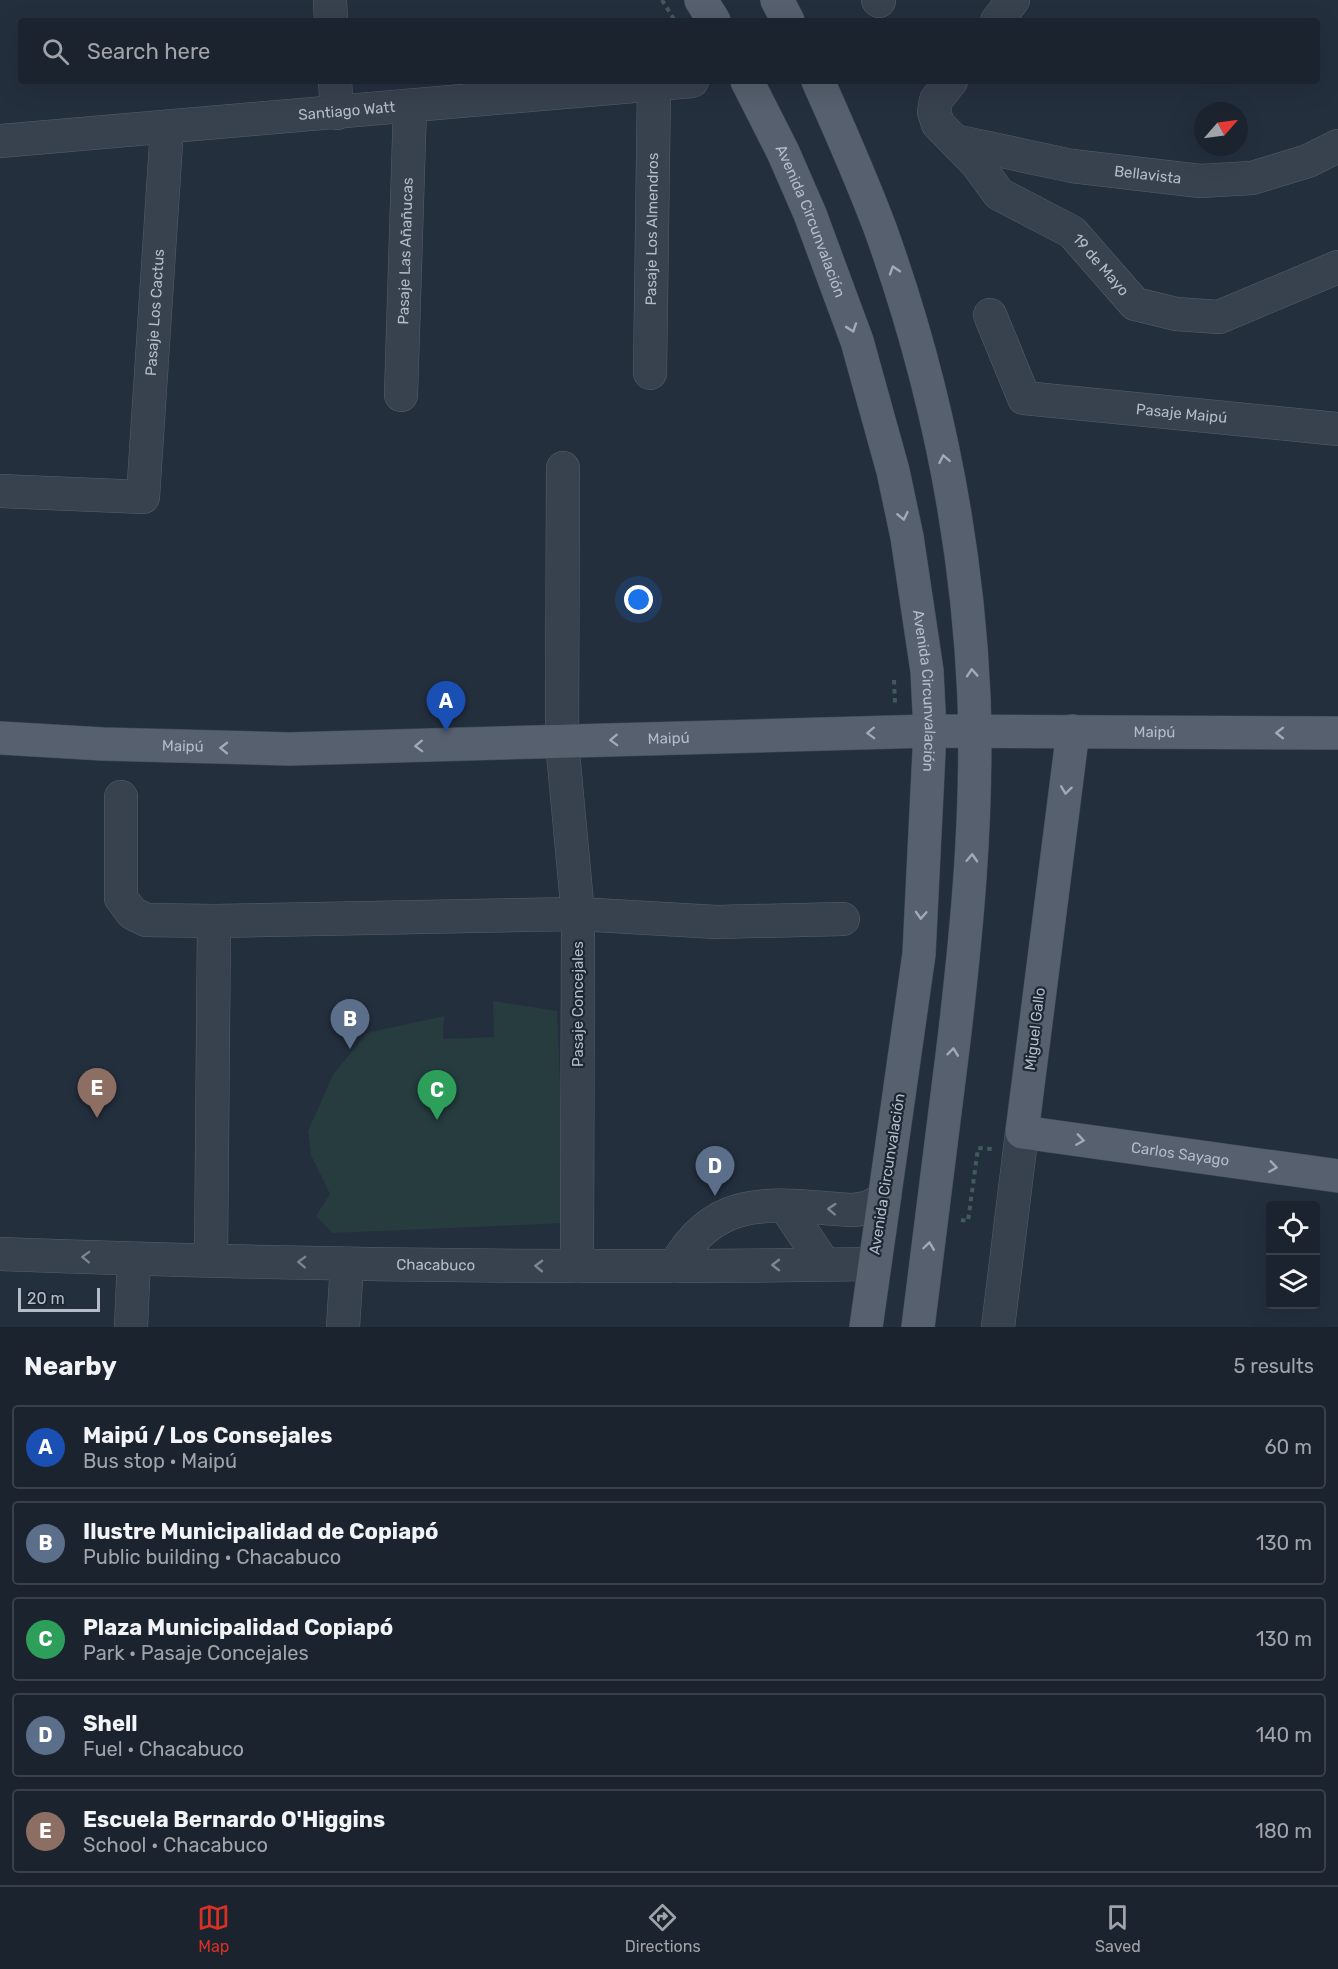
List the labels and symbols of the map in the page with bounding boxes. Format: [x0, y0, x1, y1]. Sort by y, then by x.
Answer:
street label: Santiago Watt [298, 98, 396, 124]
north arrow [1194, 102, 1248, 156]
street label: Avenida Circunvalación [772, 142, 849, 300]
street label: Pasaje Los Almendros [642, 152, 662, 306]
street label: Bellavista [1113, 162, 1182, 188]
street label: Pasaje Las Añañucas [394, 177, 417, 325]
street label: 19 de Mayo [1069, 230, 1133, 300]
street label: Pasaje Los Cactus [142, 248, 168, 377]
one-way arrow [888, 265, 901, 276]
one-way arrow [845, 322, 858, 333]
street label: Pasaje Maipú [1135, 400, 1228, 427]
one-way arrow [938, 454, 951, 464]
one-way arrow [896, 511, 909, 521]
your location [624, 585, 653, 614]
street label: Avenida Circunvalación [909, 608, 939, 772]
one-way arrow [965, 668, 978, 677]
pin: A [426, 682, 466, 731]
street label: Maipú [1134, 723, 1175, 741]
one-way arrow [867, 727, 876, 740]
one-way arrow [1275, 727, 1284, 739]
street label: Maipú [647, 729, 690, 748]
one-way arrow [609, 734, 618, 746]
street label: Maipú [162, 737, 204, 756]
one-way arrow [414, 739, 423, 752]
one-way arrow [219, 742, 228, 754]
one-way arrow [1060, 785, 1072, 794]
one-way arrow [965, 854, 978, 863]
one-way arrow [914, 911, 927, 920]
street label: Pasaje Concejales [569, 941, 587, 1067]
street label: Miguel Gallo [1021, 986, 1049, 1072]
pin: B [330, 1000, 370, 1049]
one-way arrow [946, 1048, 958, 1057]
pin: E [78, 1068, 116, 1118]
pin: C [418, 1070, 456, 1120]
street label: Avenida Circunvalación [865, 1092, 909, 1256]
one-way arrow [1075, 1133, 1085, 1145]
street label: Carlos Sayago [1130, 1138, 1230, 1170]
pin: D [696, 1146, 734, 1196]
one-way arrow [1269, 1160, 1278, 1172]
one-way arrow [827, 1203, 836, 1216]
one-way arrow [922, 1241, 934, 1250]
one-way arrow [82, 1251, 91, 1263]
street label: Chacabuco [396, 1255, 475, 1274]
one-way arrow [298, 1256, 307, 1269]
one-way arrow [772, 1259, 781, 1271]
one-way arrow [535, 1260, 544, 1272]
scale bar [18, 1285, 100, 1312]

